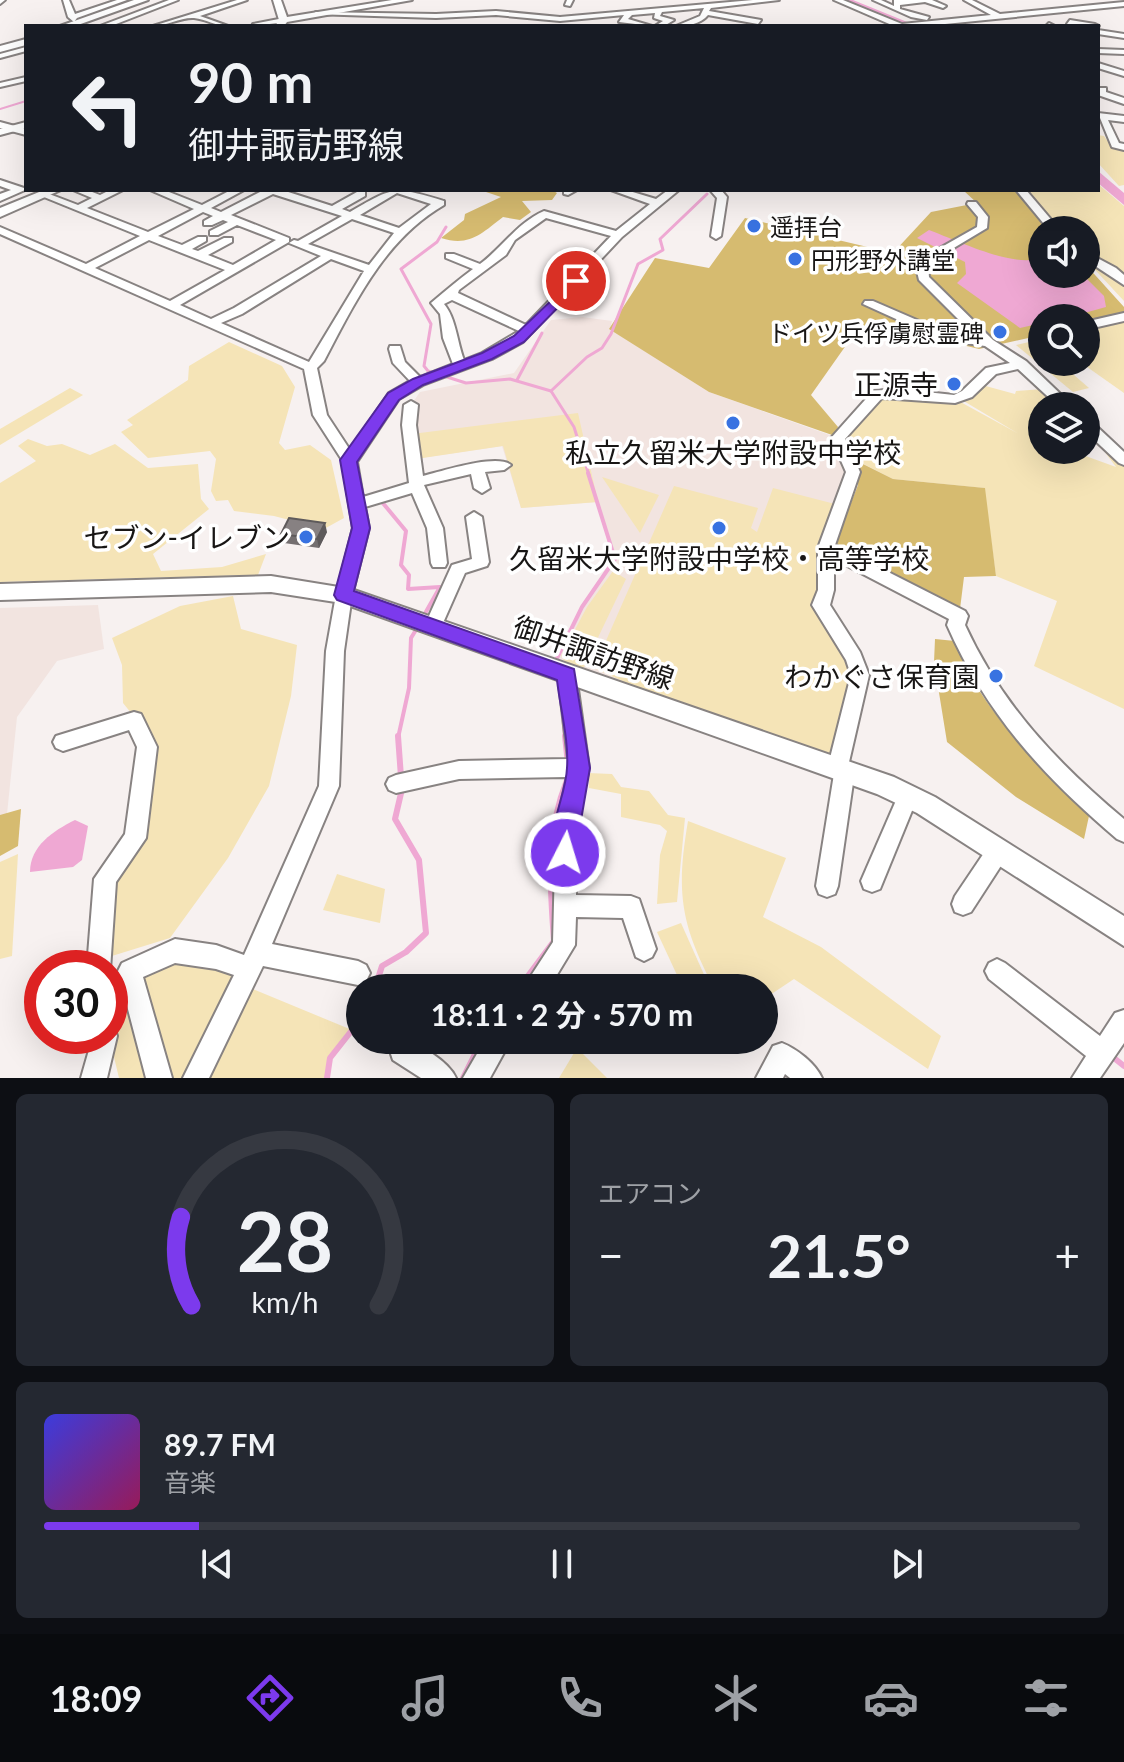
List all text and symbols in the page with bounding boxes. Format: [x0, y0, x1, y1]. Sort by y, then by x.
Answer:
text: 90 m [188, 48, 313, 115]
icon: left [56, 56, 160, 160]
text: 御井諏訪野線 [188, 122, 404, 166]
place label: 遥拝台 [770, 212, 842, 241]
map controls [1028, 216, 1100, 464]
button: sound [1028, 216, 1100, 288]
marker: 遥拝台 [745, 217, 763, 235]
place label: 円形野外講堂 [811, 245, 955, 274]
pin [542, 247, 610, 315]
marker: 円形野外講堂 [786, 250, 804, 268]
icon: arrive [554, 259, 598, 303]
button: search [1028, 304, 1100, 376]
place label: ドイツ兵俘虜慰霊碑 [768, 318, 984, 347]
marker: ドイツ兵俘虜慰霊碑 [991, 323, 1009, 341]
place label: 正源寺 [854, 367, 938, 401]
marker: 正源寺 [945, 375, 963, 393]
button: layers [1028, 392, 1100, 464]
marker: 私立久留米大学附設中学校 [724, 414, 742, 432]
place label: 私立久留米大学附設中学校 [565, 435, 901, 469]
marker: 久留米大学附設中学校・高等学校 [710, 519, 728, 537]
place label: セブン-イレブン [84, 520, 290, 554]
marker: セブン-イレブン [297, 528, 315, 546]
place label: 久留米大学附設中学校・高等学校 [509, 541, 929, 575]
street label: 御井諏訪野線 [509, 609, 679, 695]
place label: わかぐさ保育園 [784, 659, 980, 693]
marker: わかぐさ保育園 [987, 667, 1005, 685]
position arrow [523, 811, 607, 895]
speed limit sign: 30 [24, 950, 128, 1054]
text: 18:11 · 2 分 · 570 m [431, 996, 693, 1032]
text: エアコン [598, 1177, 702, 1209]
text: 28 [237, 1190, 333, 1290]
text: 21.5° [767, 1219, 911, 1291]
text: − [598, 1229, 624, 1281]
text: + [1054, 1229, 1080, 1281]
text: km/h [252, 1285, 318, 1319]
text: 89.7 FM [164, 1426, 276, 1462]
text: 音楽 [164, 1466, 216, 1498]
icon: previous [195, 1542, 239, 1586]
icon: pause [540, 1542, 584, 1586]
icon: next [885, 1542, 929, 1586]
icon: directions [242, 1670, 298, 1726]
icon: music [397, 1670, 453, 1726]
icon: phone [552, 1670, 608, 1726]
icon: climate [708, 1670, 764, 1726]
icon: car [863, 1670, 919, 1726]
icon: filters [1018, 1670, 1074, 1726]
text: 18:09 [50, 1676, 142, 1720]

